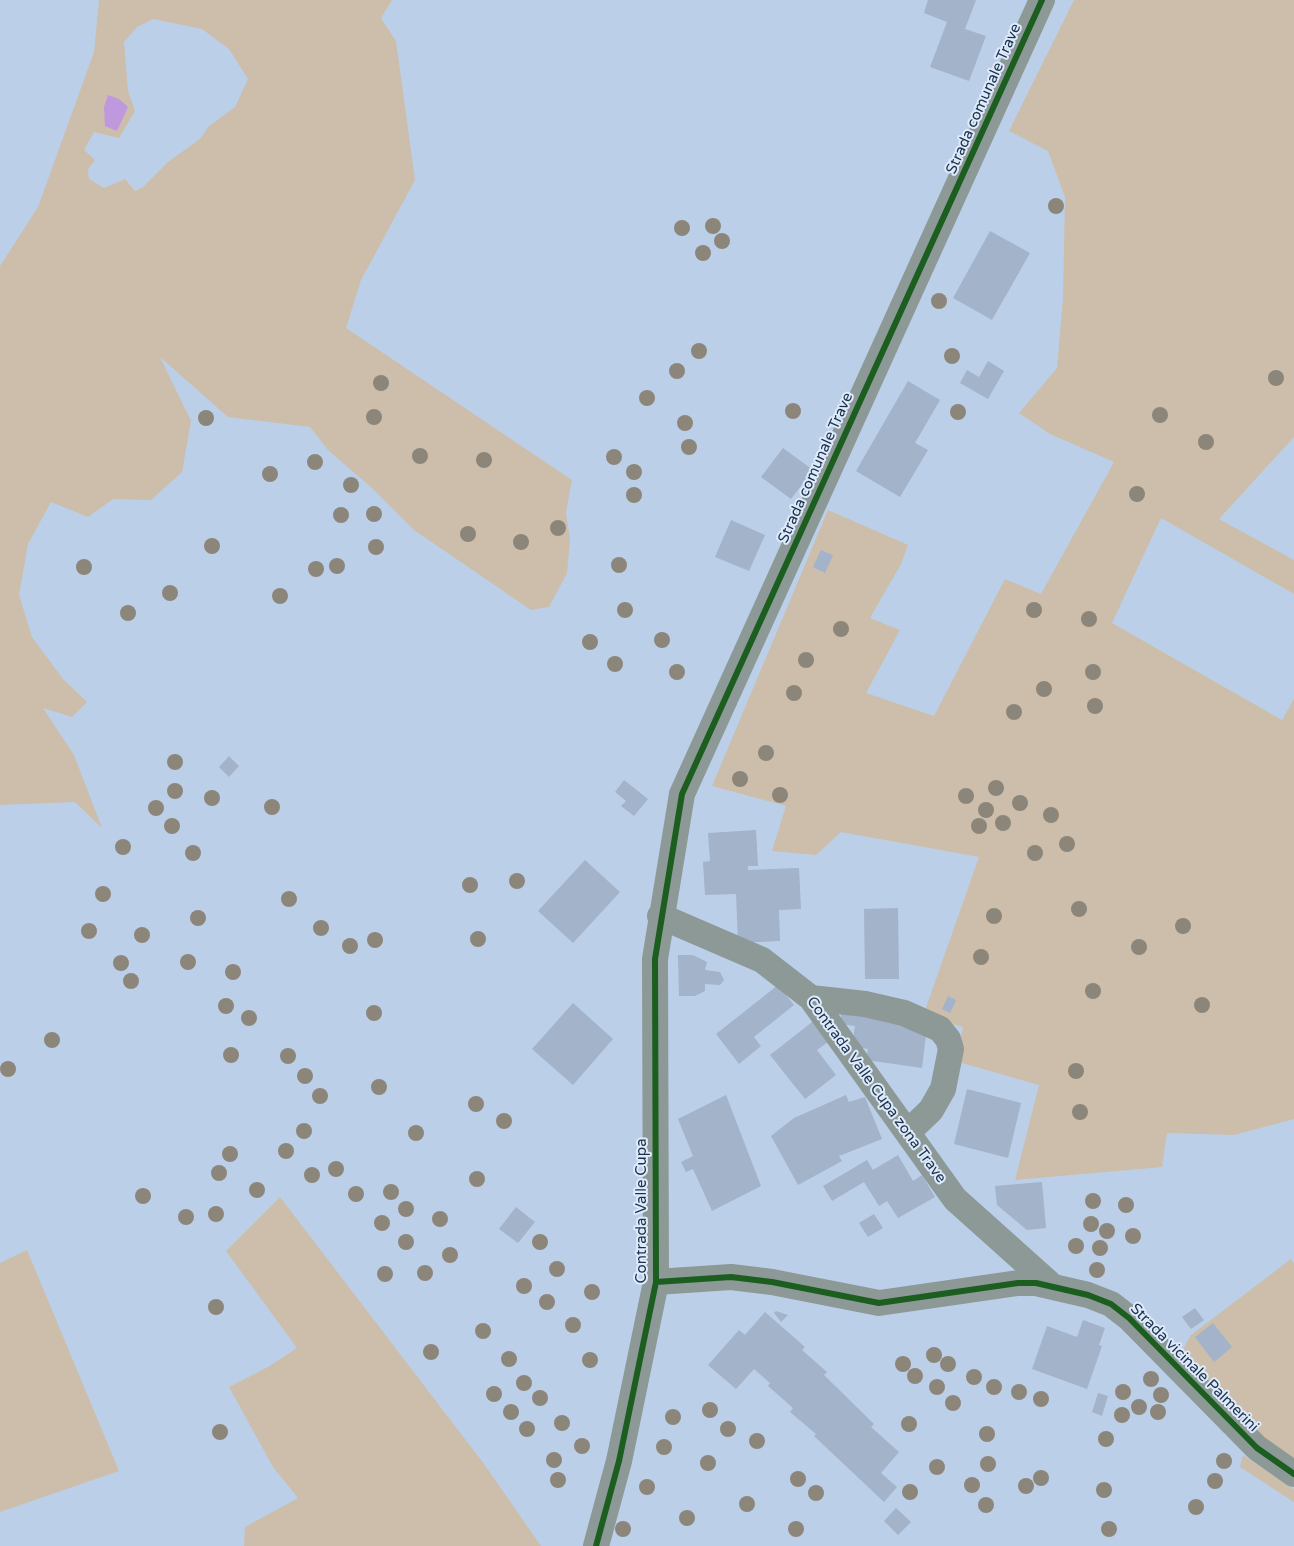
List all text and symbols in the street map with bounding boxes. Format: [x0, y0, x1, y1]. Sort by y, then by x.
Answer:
street label: Strada comunale Trave [943, 21, 1025, 177]
street label: Strada comunale Trave [775, 390, 857, 546]
street label: Contrada Valle Cupa zona Trave [802, 993, 950, 1187]
street label: Contrada Valle Cupa [633, 1138, 651, 1284]
street label: Strada vicinale Palmerini [1126, 1300, 1262, 1436]

